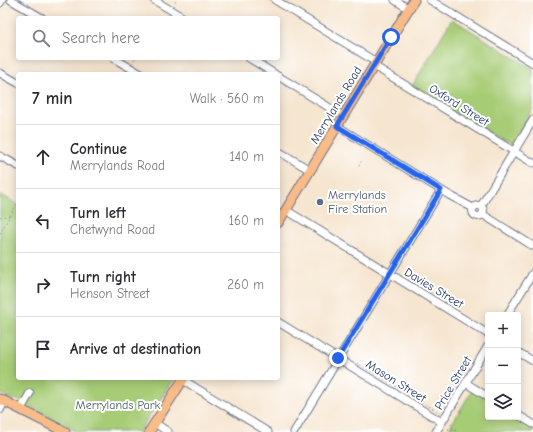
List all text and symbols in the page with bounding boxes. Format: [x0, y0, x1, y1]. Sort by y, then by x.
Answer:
search box [16, 16, 280, 60]
icon: search [30, 27, 52, 49]
route start [382, 28, 400, 46]
text: Search here [62, 29, 140, 47]
street label: Merrylands Road [307, 64, 365, 146]
street label: Oxford Street [427, 81, 492, 129]
text: 7 min [32, 89, 73, 108]
text: Walk · 560 m [190, 91, 264, 106]
text: Continue [70, 140, 127, 158]
icon: ahead [32, 146, 54, 168]
text: 140 m [230, 149, 264, 164]
text: Merrylands Road [70, 158, 165, 173]
place label: Merrylands Fire Station [328, 188, 387, 216]
marker: Merrylands Fire Station [315, 197, 325, 207]
text: Turn left [70, 204, 126, 222]
icon: left [32, 210, 54, 232]
text: 160 m [229, 213, 264, 228]
text: Chetwynd Road [70, 222, 155, 237]
street label: Davies Street [402, 265, 467, 311]
text: Turn right [70, 268, 136, 286]
icon: right [32, 274, 54, 296]
text: 260 m [227, 277, 264, 292]
text: Henson Street [70, 286, 149, 301]
map controls [485, 312, 521, 420]
button: + [485, 312, 521, 348]
icon: arrive [32, 338, 54, 360]
text: Arrive at destination [70, 340, 201, 358]
button: − [485, 348, 521, 384]
route end [329, 349, 347, 367]
street label: Price Street [432, 353, 475, 412]
street label: Mason Street [363, 357, 429, 405]
button: layers [485, 384, 521, 420]
park label: Merrylands Park [76, 398, 161, 412]

